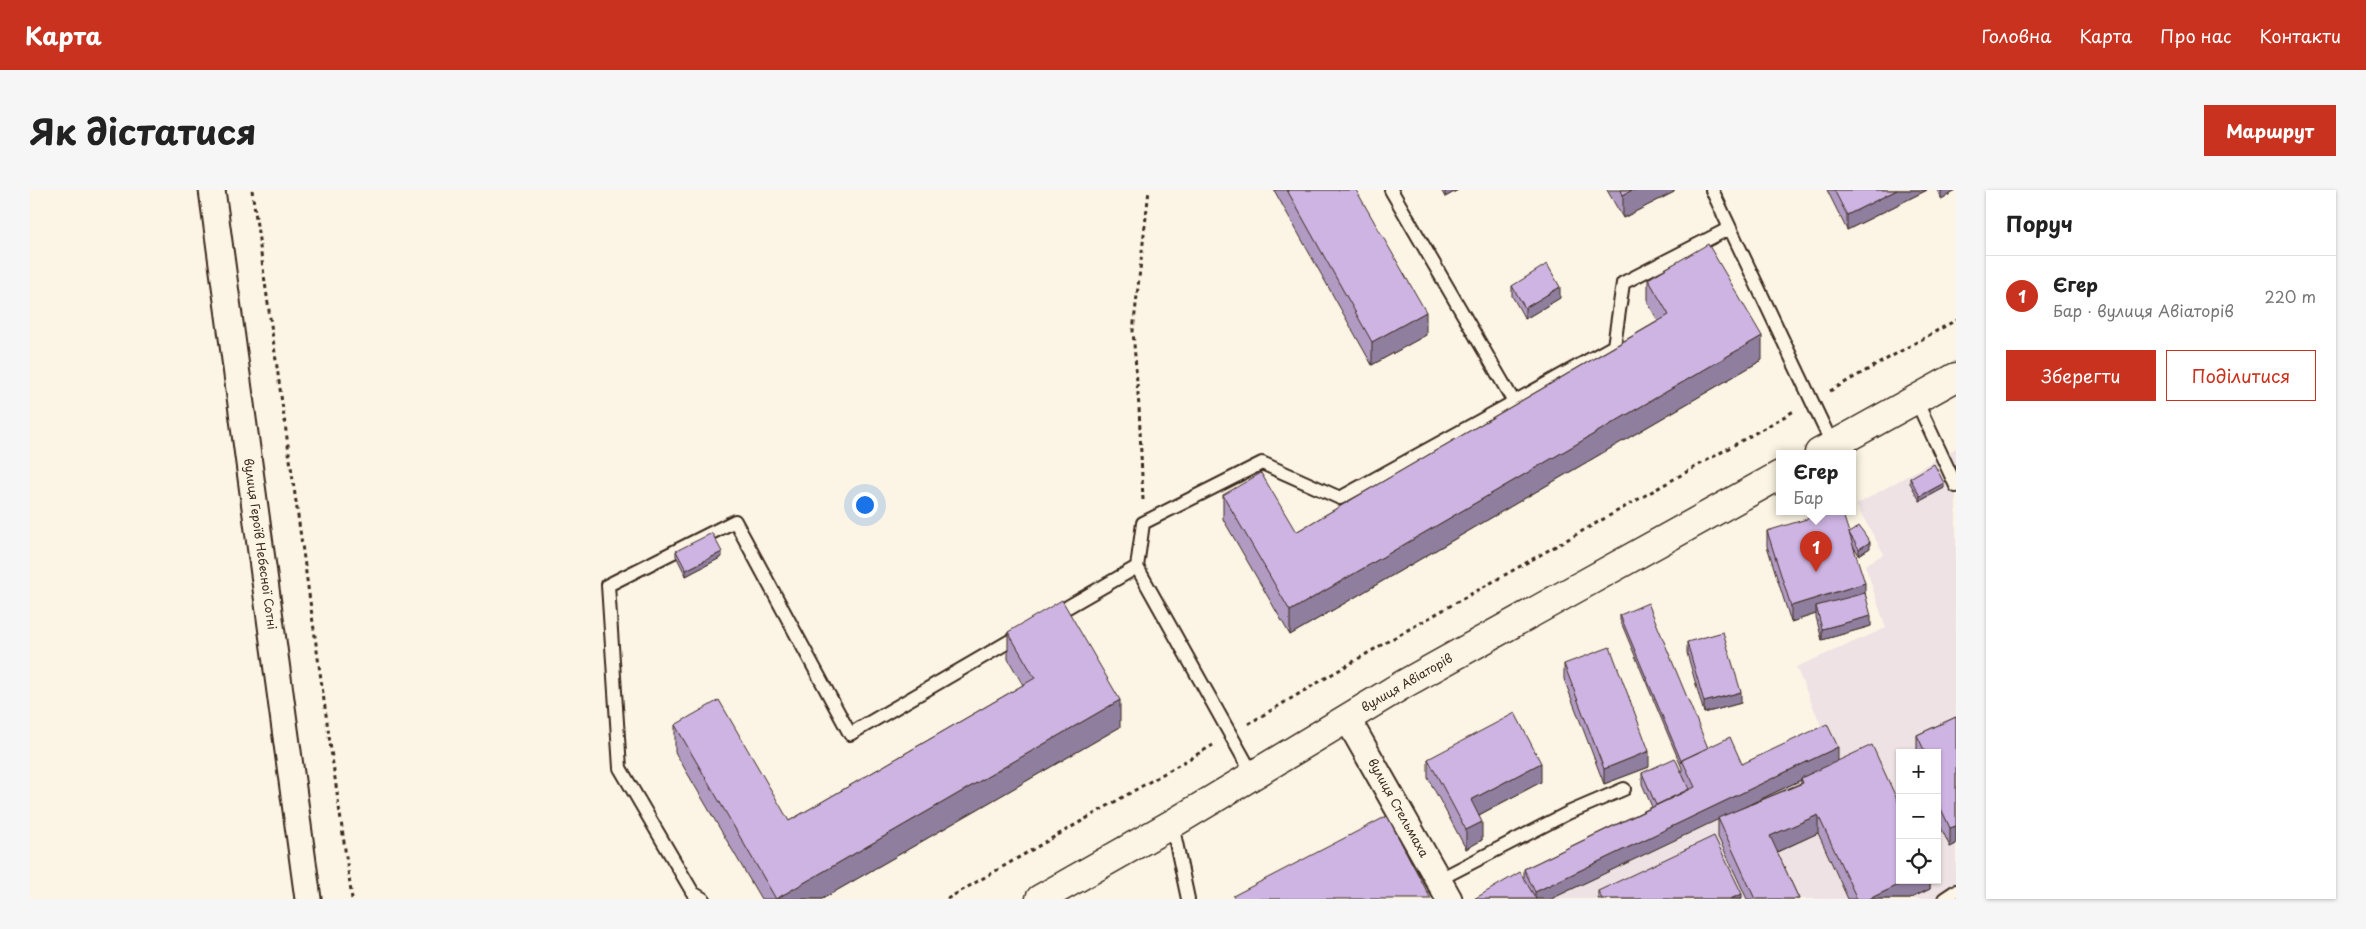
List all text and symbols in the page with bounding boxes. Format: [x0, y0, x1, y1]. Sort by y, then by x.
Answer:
text: Карта [25, 17, 102, 53]
text: Головна [1981, 22, 2051, 49]
text: Карта [2079, 22, 2132, 49]
text: Про нас [2160, 22, 2232, 49]
text: Контакти [2260, 22, 2341, 49]
text: Як дістатися [30, 104, 256, 157]
button: Маршрут [2204, 105, 2336, 156]
text: Поруч [2006, 207, 2073, 239]
text: Єгер [2053, 270, 2098, 298]
text: 1 [2018, 284, 2026, 308]
text: 220 m [2265, 284, 2316, 308]
text: Бар · вулиця Авіаторів [2053, 298, 2234, 322]
button: Зберегти [2006, 350, 2156, 401]
button: Поділитися [2166, 350, 2316, 401]
popup [1776, 450, 1856, 515]
street label: вулиця Героїв Небесної Сотні [240, 457, 282, 631]
text: Єгер [1794, 457, 1838, 485]
text: Бар [1794, 485, 1823, 509]
your location [852, 492, 878, 518]
pin: 1 [1800, 531, 1832, 572]
street label: вулиця Авіаторів [1358, 649, 1455, 716]
map controls [1896, 749, 1941, 884]
button: + [1896, 749, 1941, 794]
street label: вулиця Стельмаха [1364, 755, 1434, 861]
button: − [1896, 794, 1941, 839]
button: locate [1896, 839, 1941, 884]

